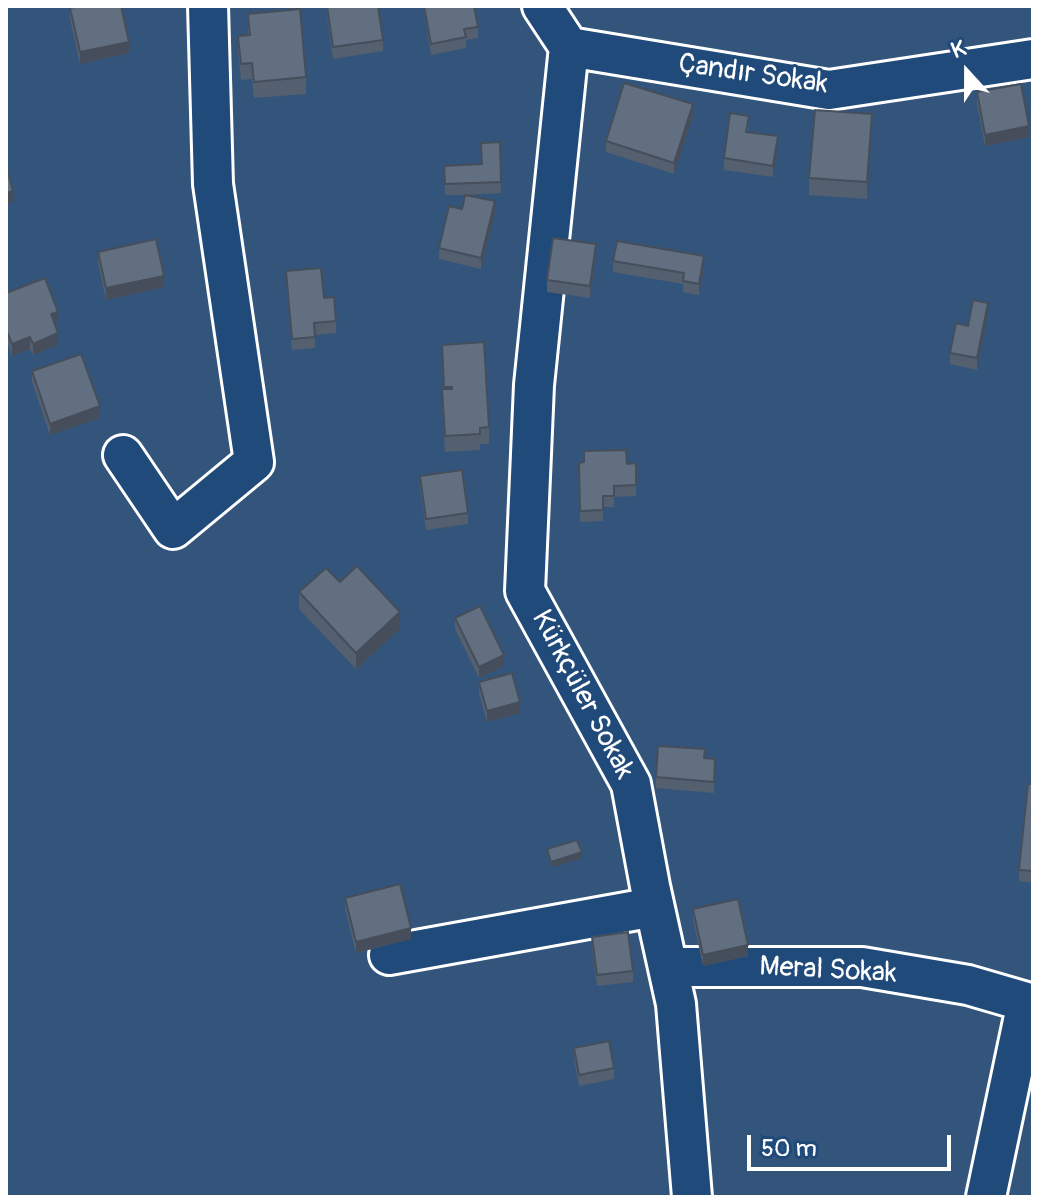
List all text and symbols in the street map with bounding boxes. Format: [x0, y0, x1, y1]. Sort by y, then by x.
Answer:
north arrow [927, 32, 1007, 112]
text: K [947, 34, 970, 65]
street label: Çandır Sokak [676, 48, 830, 102]
street label: Kürkçüler Sokak [523, 605, 641, 785]
street label: Meral Sokak [758, 951, 898, 991]
scale bar [751, 1119, 955, 1169]
text: 50 m [761, 1134, 817, 1163]

